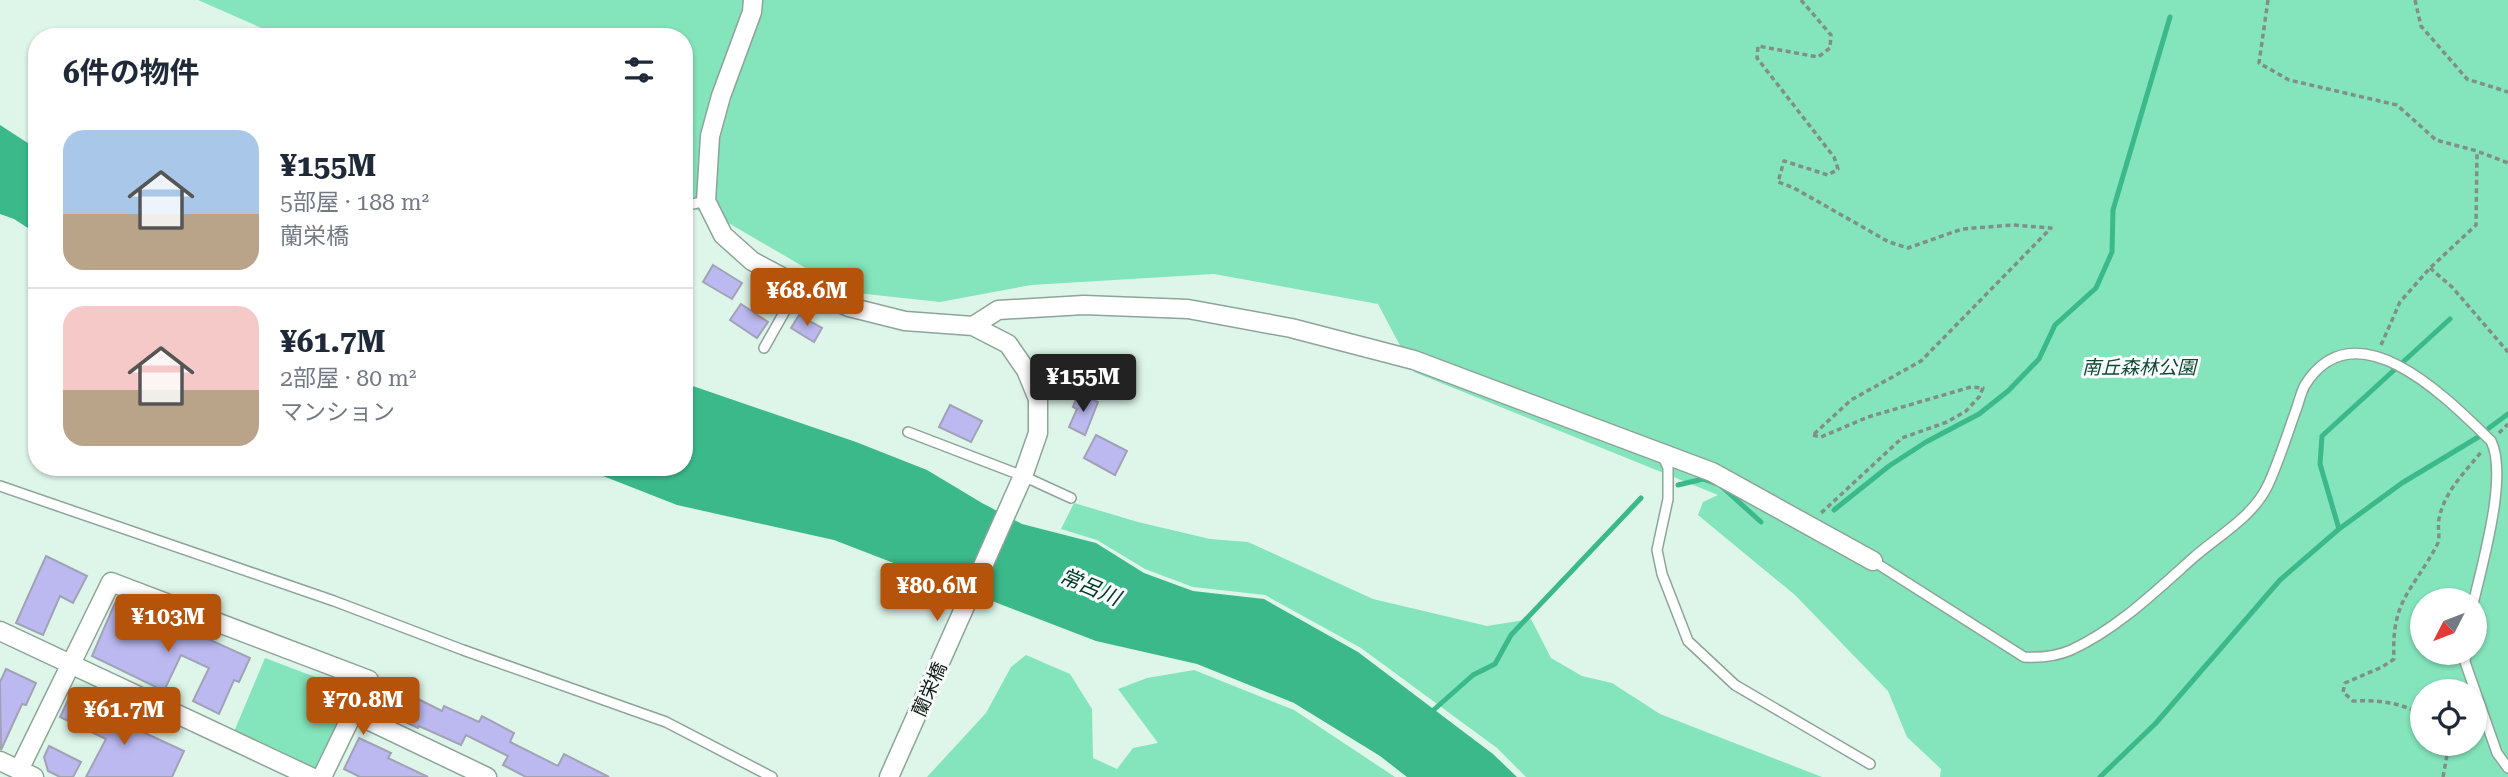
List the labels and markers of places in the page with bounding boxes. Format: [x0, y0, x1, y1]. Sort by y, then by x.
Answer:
pin: ¥68.6M [750, 268, 864, 328]
pin: ¥155M [1034, 354, 1132, 414]
pin: ¥80.6M [880, 564, 994, 623]
pin: ¥103M [119, 594, 217, 654]
pin: ¥70.8M [306, 678, 420, 737]
pin: ¥61.7M [67, 688, 181, 747]

